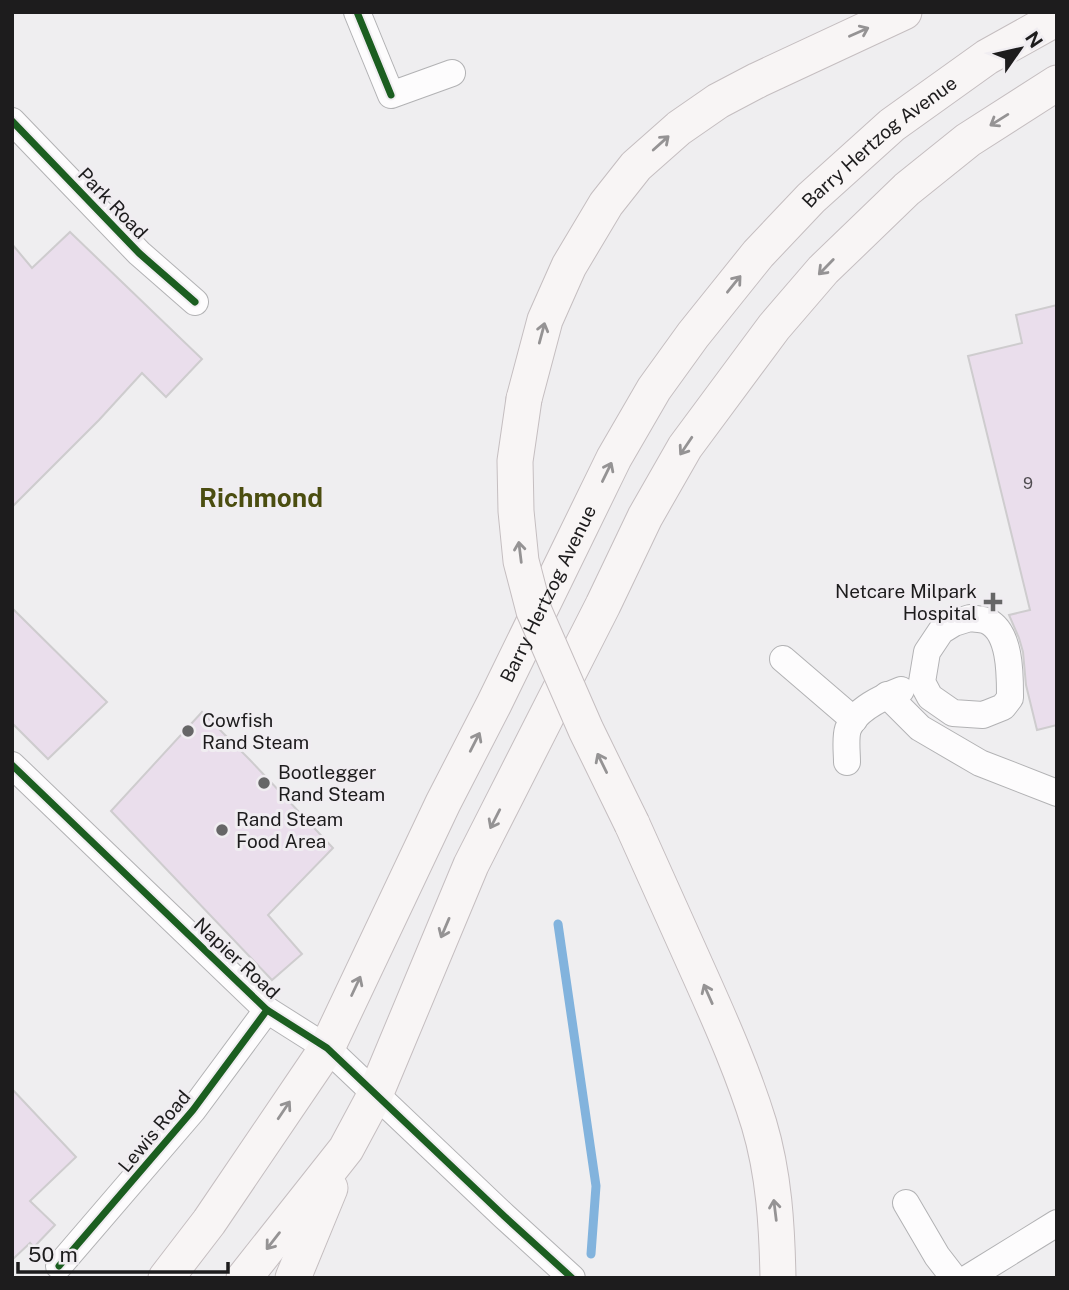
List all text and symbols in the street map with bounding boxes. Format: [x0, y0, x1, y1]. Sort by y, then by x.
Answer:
north arrow [985, 14, 1055, 84]
one-way arrow [847, 25, 869, 38]
text: N [1021, 27, 1047, 52]
street label: Barry Hertzog Avenue [797, 71, 961, 212]
one-way arrow [990, 112, 1009, 127]
one-way arrow [652, 135, 670, 151]
street label: Park Road [74, 163, 152, 243]
one-way arrow [818, 258, 835, 275]
one-way arrow [726, 275, 742, 293]
one-way arrow [536, 323, 549, 345]
one-way arrow [679, 436, 694, 455]
one-way arrow [601, 462, 614, 483]
house number: 9 [1023, 474, 1033, 493]
district label: Richmond [199, 482, 323, 513]
street label: Barry Hertzog Avenue [495, 502, 600, 686]
one-way arrow [514, 541, 527, 564]
place label: Netcare Milpark Hospital [835, 580, 977, 624]
marker: Netcare Milpark Hospital [983, 592, 1003, 612]
place label: Cowfish Rand Steam [202, 709, 309, 753]
marker: Cowfish Rand Steam [180, 723, 196, 739]
one-way arrow [468, 732, 482, 753]
one-way arrow [595, 753, 609, 774]
place label: Bootlegger Rand Steam [278, 761, 385, 805]
marker: Bootlegger Rand Steam [256, 775, 272, 791]
place label: Rand Steam Food Area [236, 808, 343, 852]
one-way arrow [487, 808, 501, 829]
marker: Rand Steam Food Area [214, 822, 230, 838]
street label: Napier Road [190, 913, 284, 1003]
one-way arrow [438, 917, 451, 939]
one-way arrow [350, 976, 363, 997]
one-way arrow [701, 983, 714, 1005]
street label: Lewis Road [113, 1086, 195, 1176]
one-way arrow [277, 1101, 291, 1120]
one-way arrow [768, 1199, 781, 1221]
scale bar [18, 1230, 228, 1274]
one-way arrow [265, 1232, 281, 1250]
text: 50 m [28, 1242, 78, 1267]

